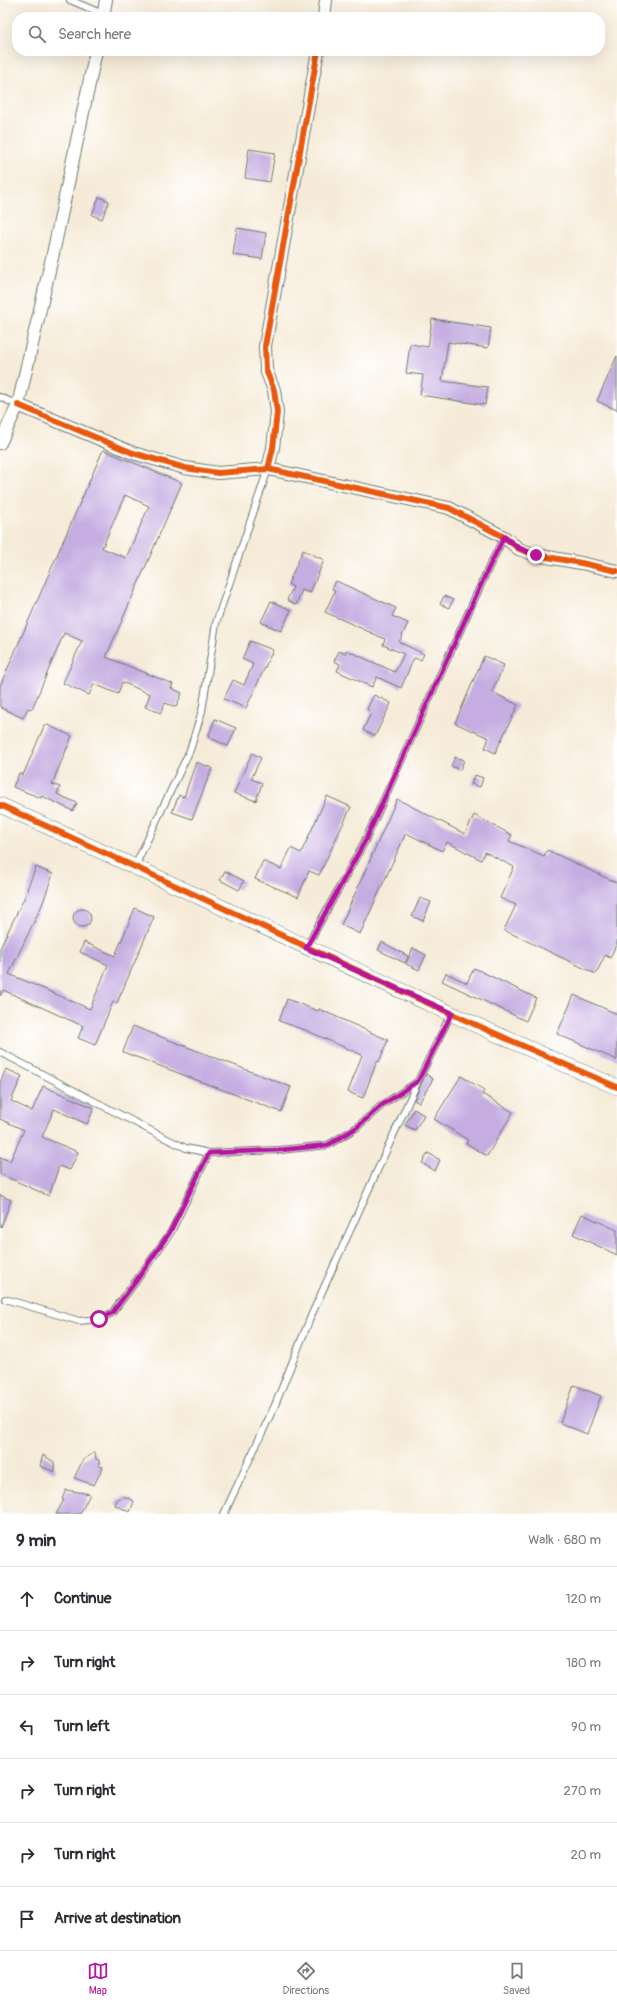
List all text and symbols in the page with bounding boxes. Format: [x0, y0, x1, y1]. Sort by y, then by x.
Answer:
search box [12, 12, 605, 56]
icon: search [26, 23, 48, 45]
text: Search here [58, 25, 131, 44]
route end [527, 546, 545, 564]
route start [90, 1310, 108, 1328]
text: 9 min [16, 1530, 56, 1551]
text: Walk · 680 m [528, 1532, 601, 1548]
icon: ahead [16, 1588, 38, 1610]
text: Continue [54, 1589, 112, 1608]
text: 120 m [565, 1591, 601, 1607]
icon: right [16, 1652, 38, 1674]
text: Turn right [54, 1653, 115, 1672]
text: 180 m [566, 1655, 601, 1671]
icon: left [16, 1716, 38, 1738]
text: Turn left [54, 1717, 110, 1736]
text: 90 m [571, 1719, 601, 1735]
icon: right [16, 1780, 38, 1802]
text: Turn right [54, 1781, 115, 1800]
text: 270 m [564, 1783, 601, 1799]
icon: right [16, 1844, 38, 1866]
text: Turn right [54, 1845, 115, 1864]
text: 20 m [570, 1847, 601, 1863]
icon: arrive [16, 1908, 38, 1930]
text: Arrive at destination [54, 1909, 181, 1928]
tab: Map [87, 1960, 109, 1997]
tab: Directions [283, 1960, 329, 1997]
tab: Saved [503, 1960, 530, 1997]

